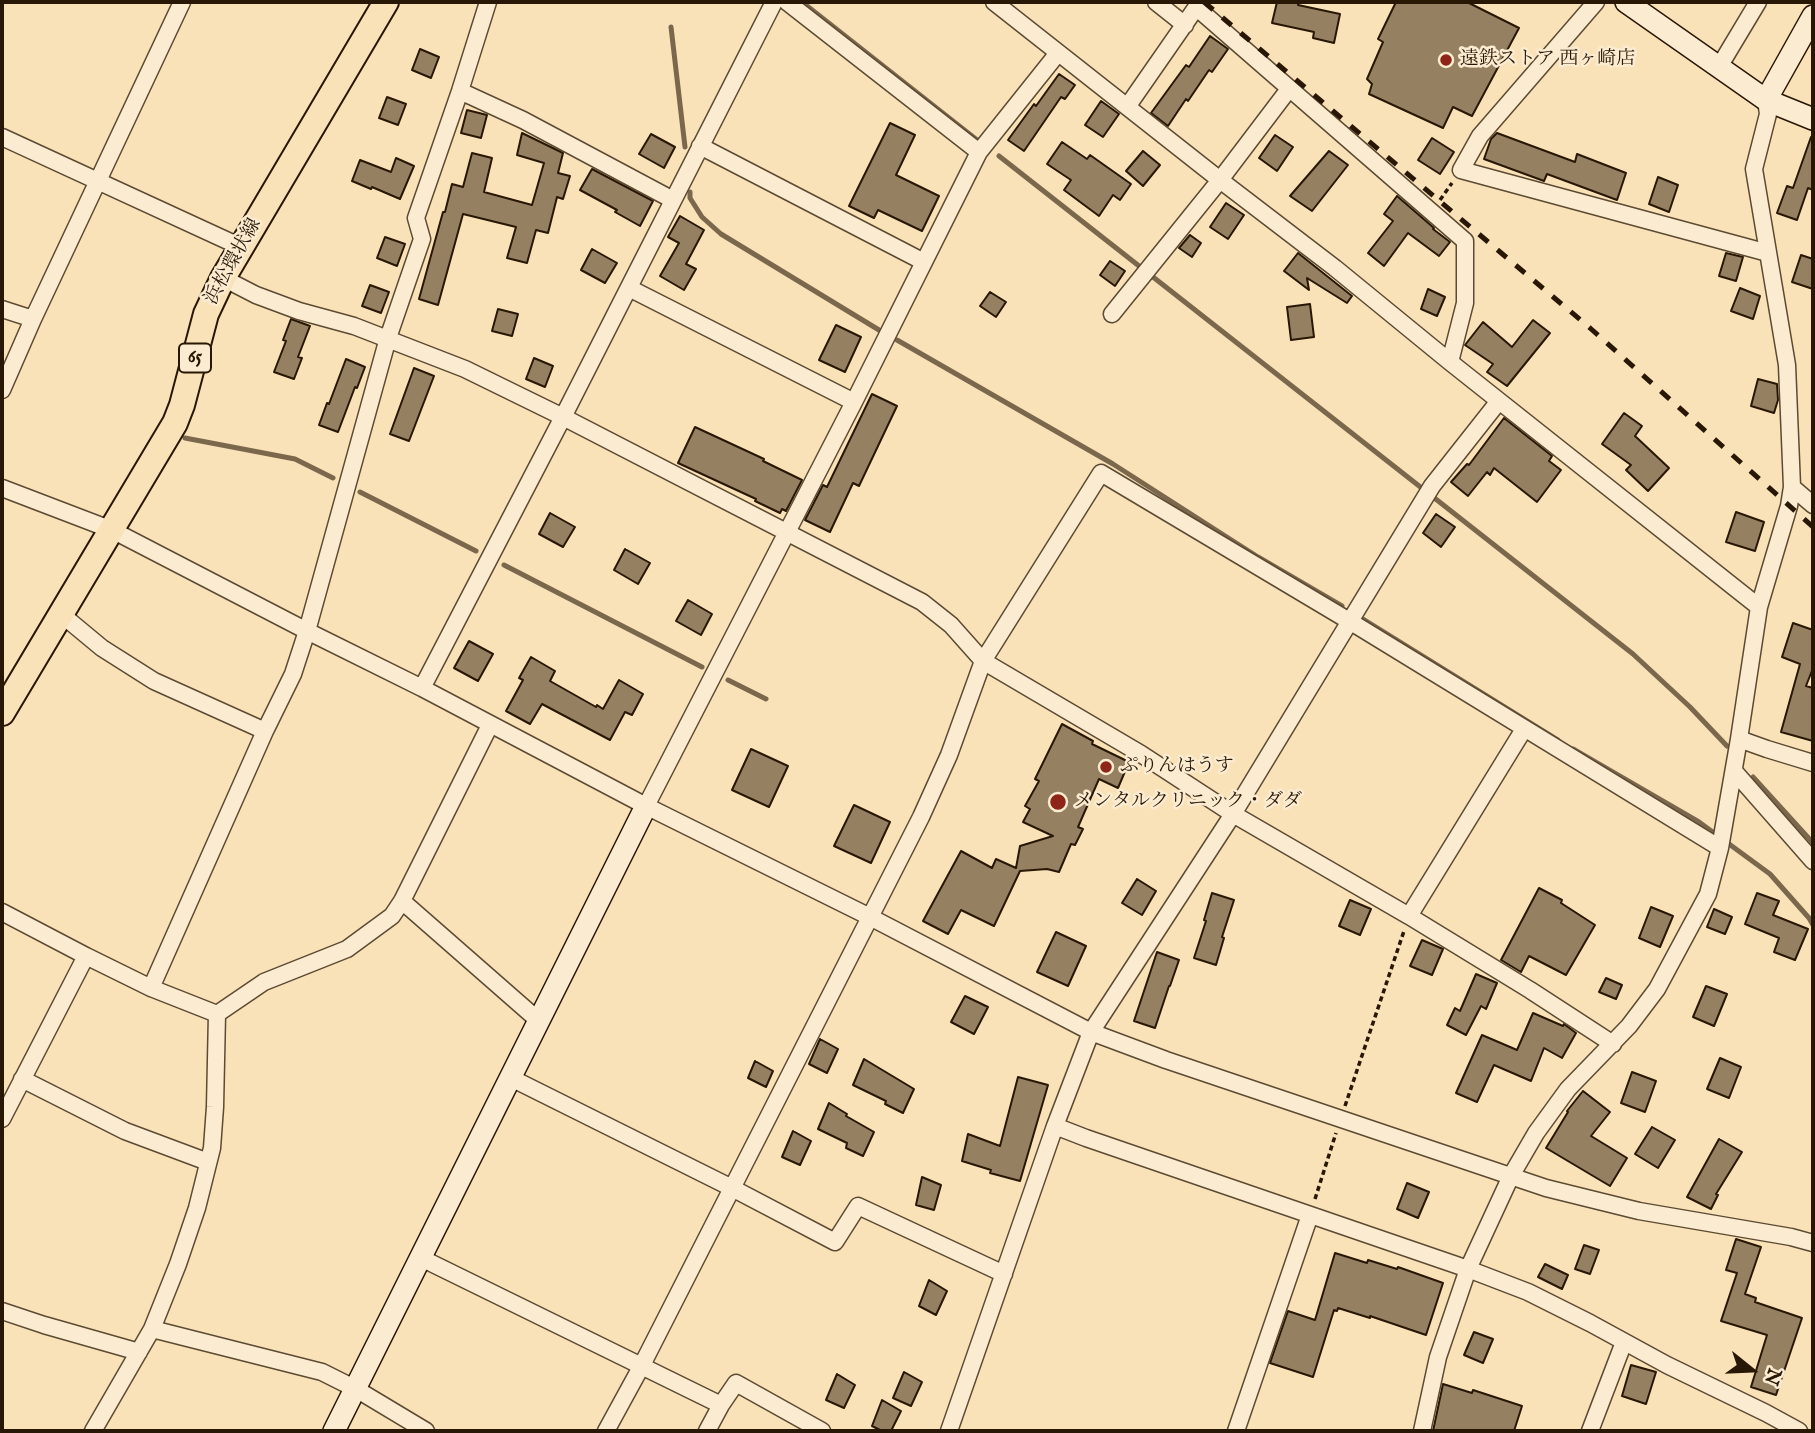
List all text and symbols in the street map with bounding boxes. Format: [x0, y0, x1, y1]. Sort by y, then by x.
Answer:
place label: 遠鉄ストア 西ヶ崎店 [1460, 49, 1635, 71]
marker: 遠鉄ストア 西ヶ崎店 [1438, 52, 1454, 68]
street label: 浜松環状線 [201, 215, 267, 309]
road number: 65 [179, 344, 211, 372]
place label: ぷりんはうす [1120, 756, 1234, 778]
marker: ぷりんはうす [1098, 759, 1114, 775]
place label: メンタルクリニック・ダダ [1074, 791, 1302, 813]
marker: メンタルクリニック・ダダ [1048, 792, 1068, 812]
north arrow [1717, 1335, 1787, 1405]
text: N [1758, 1365, 1786, 1388]

